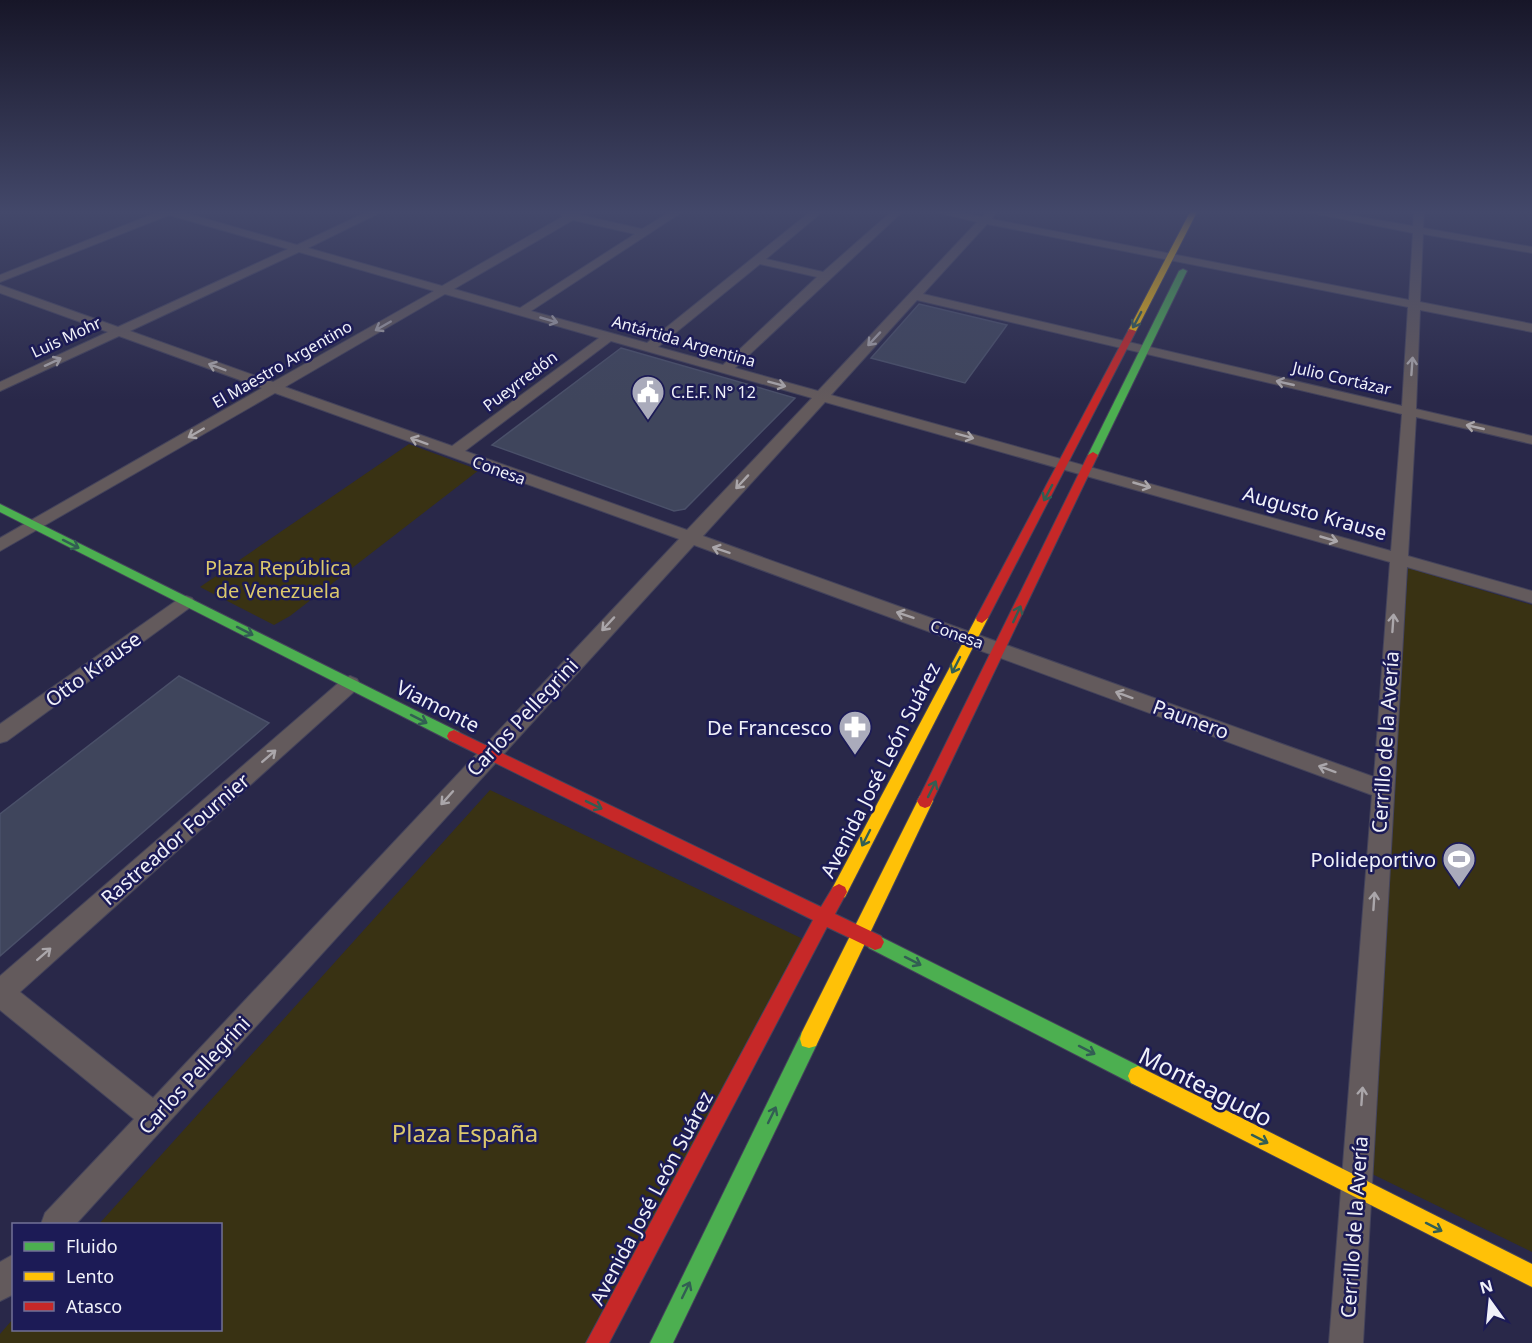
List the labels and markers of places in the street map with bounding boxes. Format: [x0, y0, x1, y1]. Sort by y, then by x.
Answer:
public building icon: C.E.F. N° 12 [630, 374, 666, 421]
place label: C.E.F. N° 12 [671, 381, 756, 403]
pharmacy icon: De Francesco [837, 709, 873, 756]
place label: De Francesco [707, 714, 832, 741]
sports icon: Polideportivo [1441, 841, 1477, 888]
place label: Polideportivo [1311, 846, 1436, 873]

